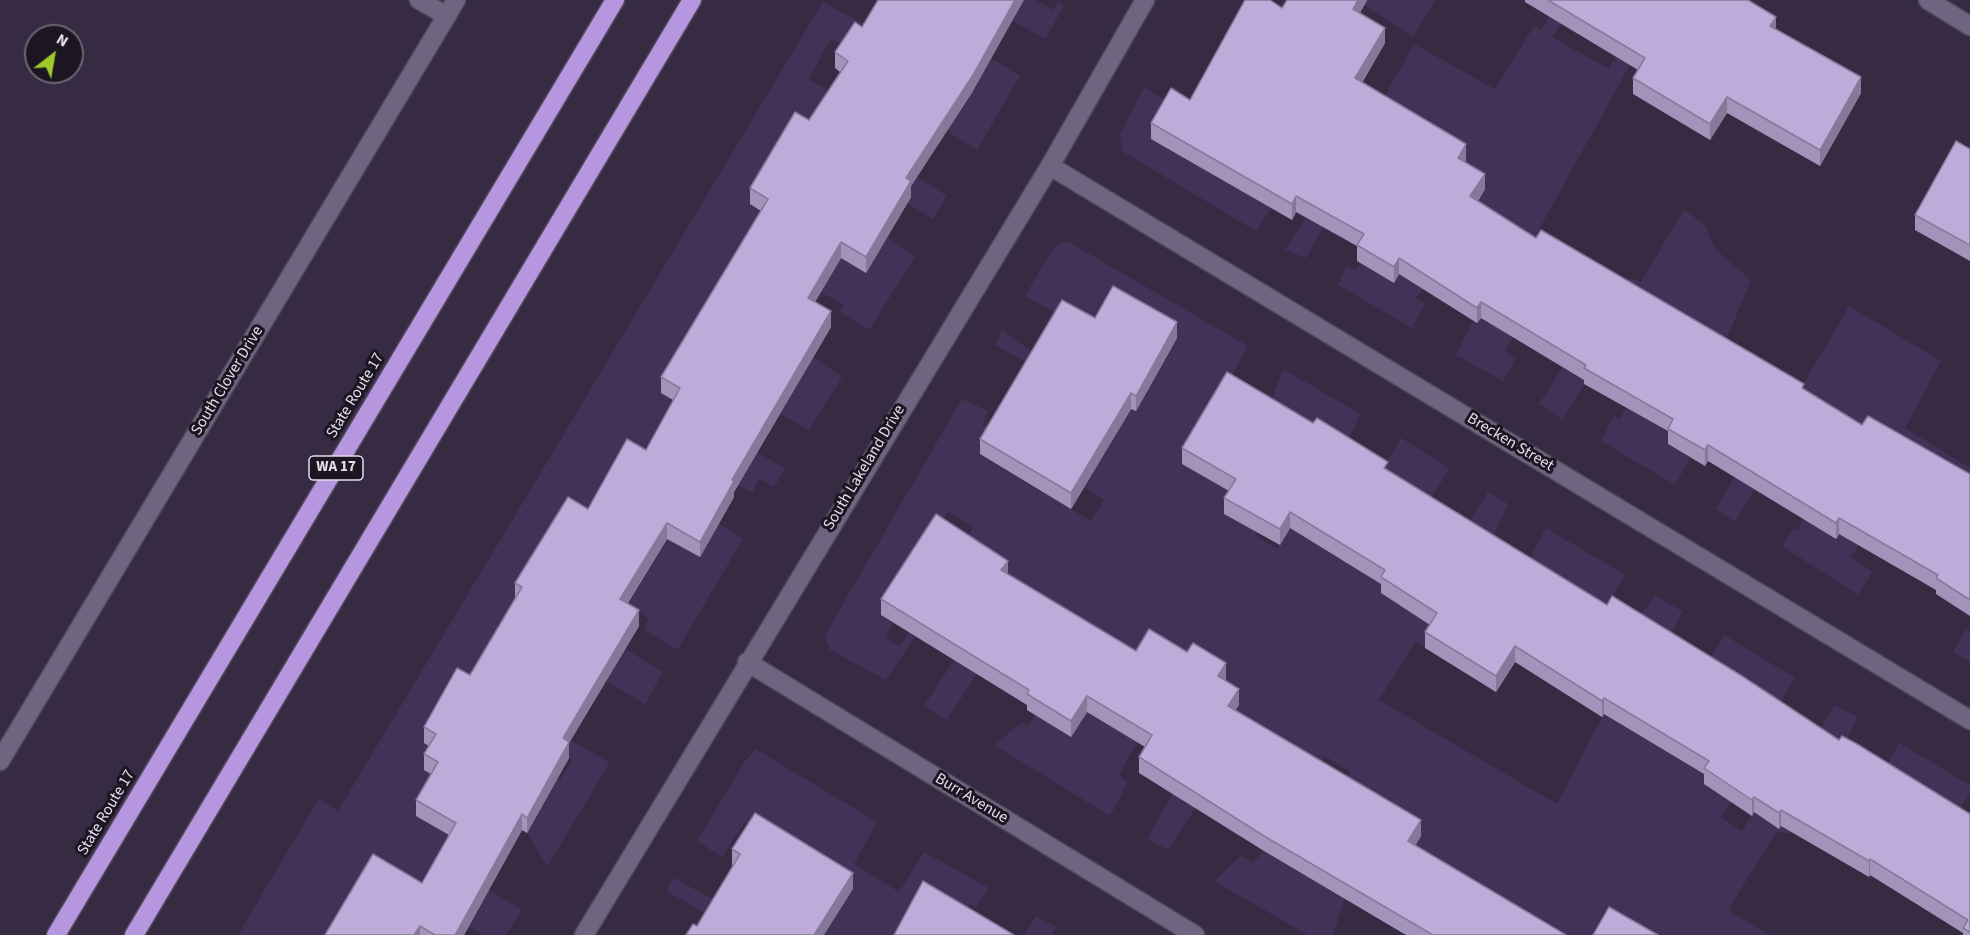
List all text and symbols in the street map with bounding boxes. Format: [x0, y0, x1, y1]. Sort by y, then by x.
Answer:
north arrow [24, 24, 84, 84]
text: N [52, 28, 72, 52]
street label: South Clover Drive [188, 323, 268, 439]
street label: State Route 17 [323, 350, 389, 442]
street label: South Lakeland Drive [820, 402, 910, 534]
street label: Brecken Street [1463, 410, 1557, 476]
road number: WA 17 [309, 456, 363, 480]
street label: State Route 17 [74, 767, 140, 859]
street label: Burr Avenue [931, 770, 1011, 828]

